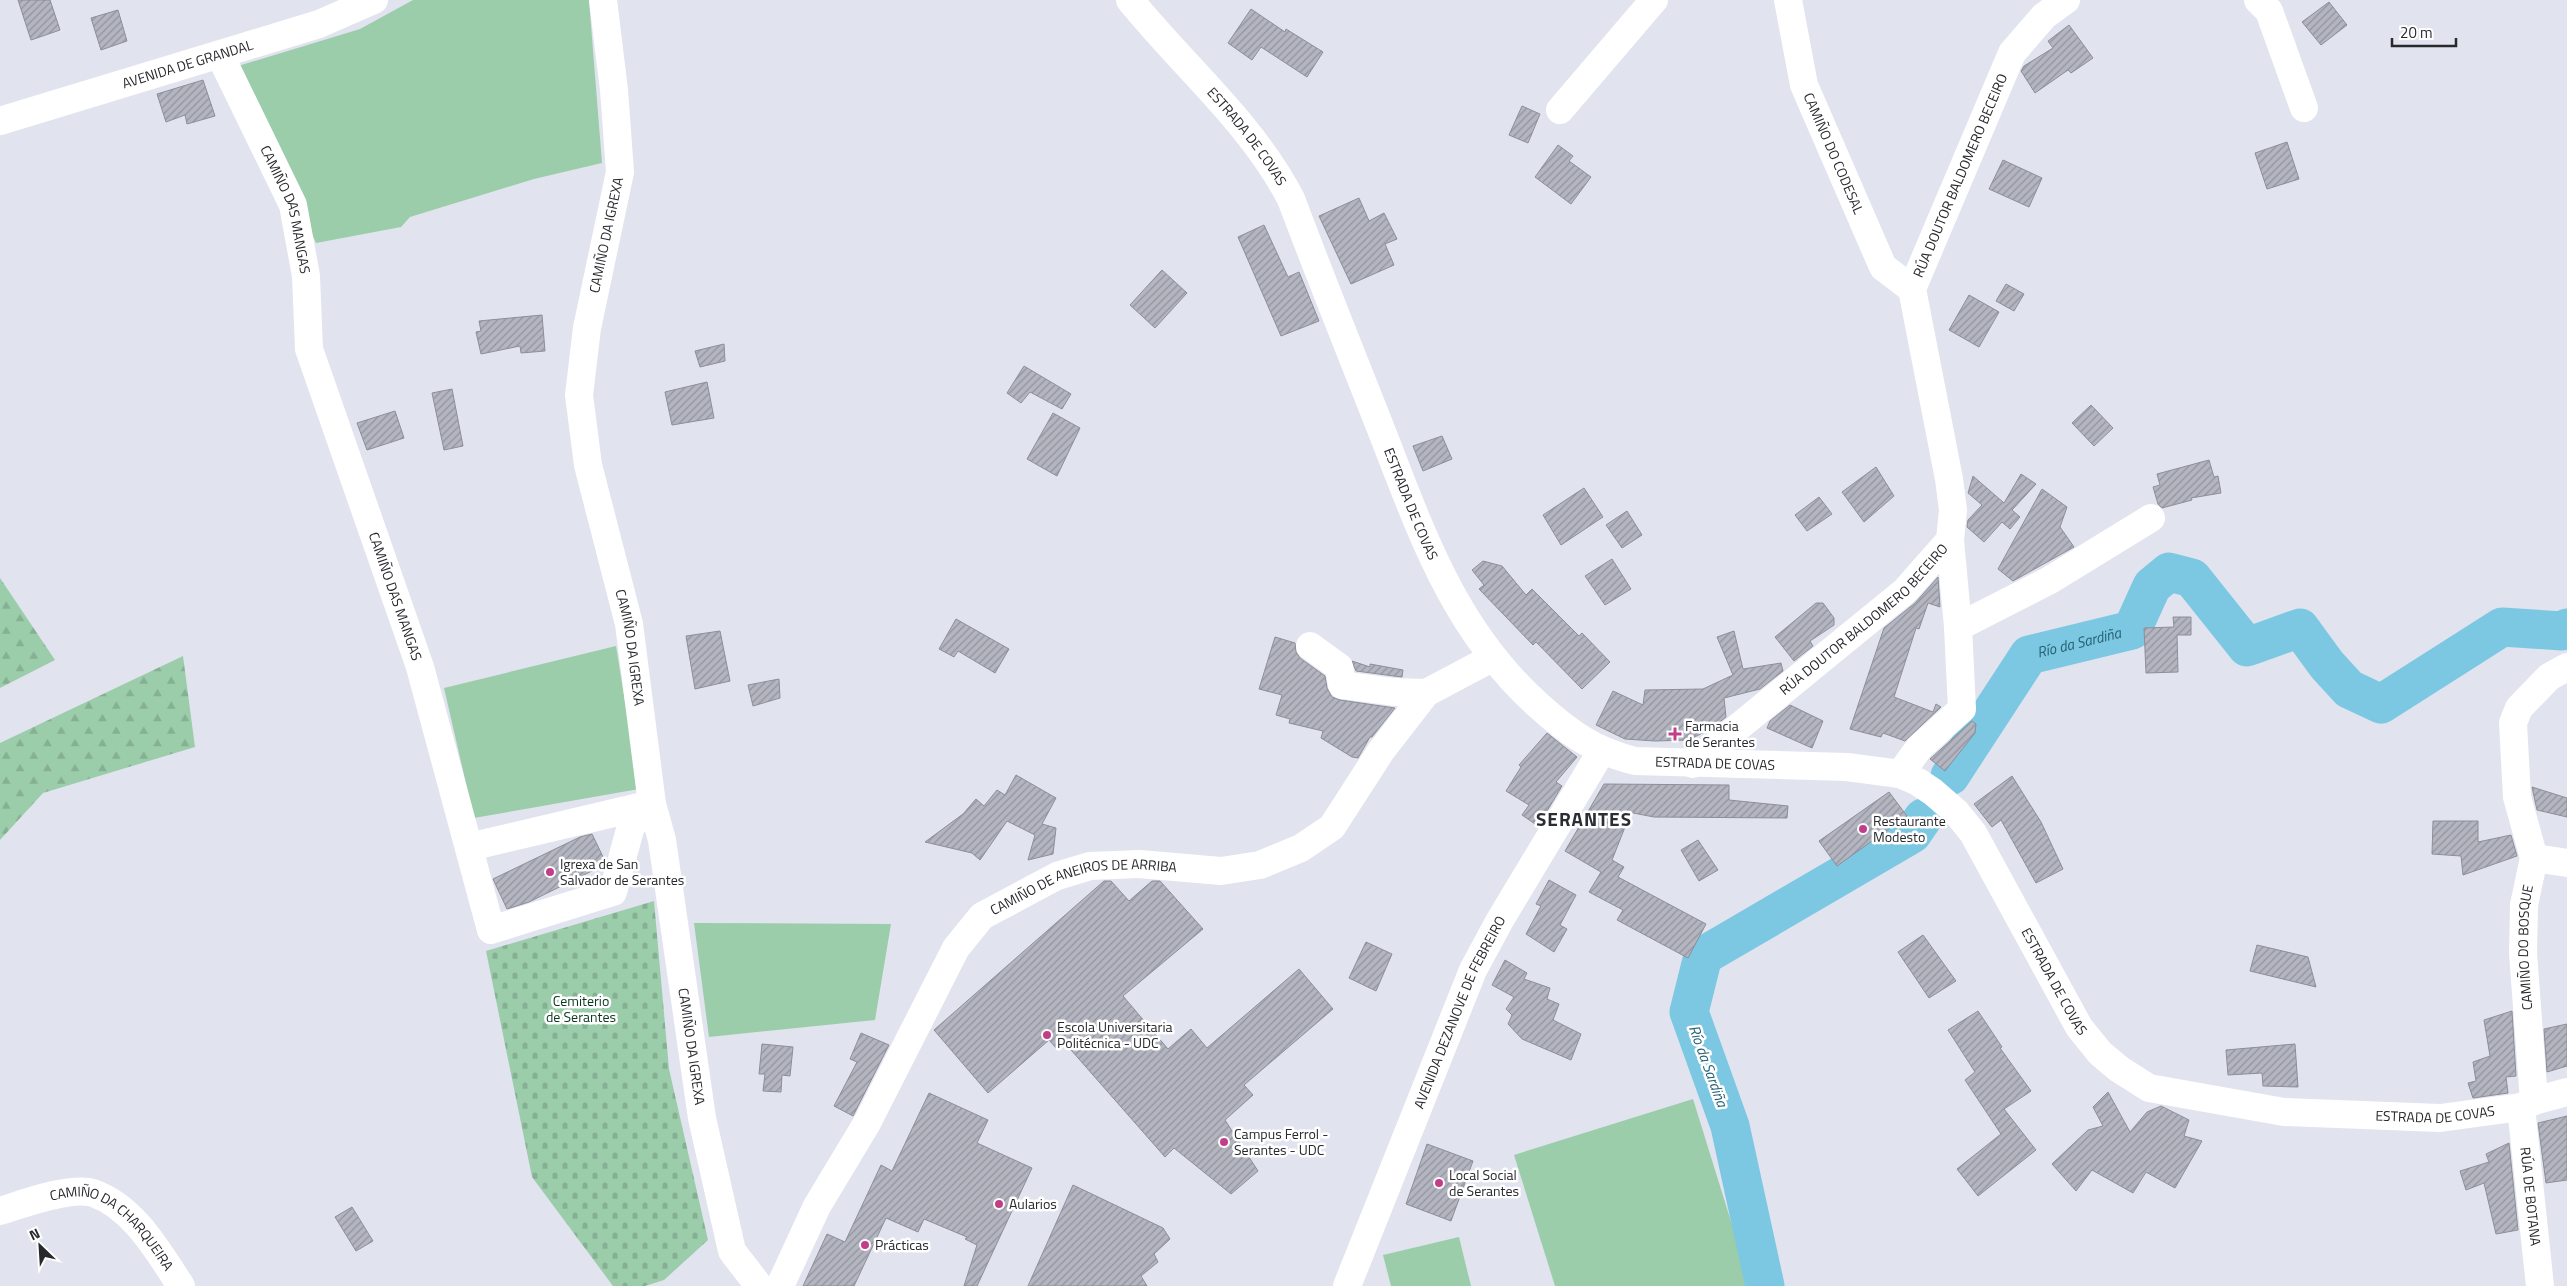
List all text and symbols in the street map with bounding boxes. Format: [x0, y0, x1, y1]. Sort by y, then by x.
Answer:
scale bar [2392, 15, 2456, 47]
text: 20 m [2400, 21, 2433, 44]
street label: AVENIDA DE GRANDAL [119, 34, 256, 93]
street label: RÚA DOUTOR BALDOMERO BECEIRO [1907, 70, 2012, 280]
street label: ESTRADA DE COVAS [1203, 82, 1292, 189]
street label: CAMIÑO DO CODESAL [1799, 89, 1870, 217]
street label: CAMIÑO DAS MANGAS [255, 142, 316, 275]
street label: CAMIÑO DA IGREXA [583, 174, 628, 295]
street label: ESTRADA DE COVAS [1379, 444, 1444, 563]
street label: CAMIÑO DAS MANGAS [364, 529, 428, 663]
street label: RÚA DOUTOR BALDOMERO BECEIRO [1774, 539, 1952, 700]
street label: CAMIÑO DA IGREXA [610, 587, 650, 708]
water label: Río da Sardiña [2035, 621, 2125, 664]
place label: Farmacia de Serantes [1685, 715, 1755, 752]
marker: Farmacia de Serantes [1669, 728, 1681, 740]
street label: ESTRADA DE COVAS [1655, 751, 1775, 775]
district label: SERANTES [1536, 804, 1632, 833]
place label: Restaurante Modesto [1873, 810, 1946, 847]
marker: Restaurante Modesto [1857, 823, 1869, 835]
place label: Igrexa de San Salvador de Serantes [560, 853, 684, 890]
street label: CAMIÑO DE ANEIROS DE ARRIBA [986, 853, 1178, 920]
marker: Igrexa de San Salvador de Serantes [544, 866, 556, 878]
street label: CAMIÑO DO BOSQUE [2512, 882, 2538, 1011]
street label: AVENIDA DEZANOVE DE FEBREIRO [1408, 912, 1510, 1112]
street label: ESTRADA DE COVAS [2017, 924, 2093, 1040]
street label: CAMIÑO DA IGREXA [673, 987, 711, 1107]
park label: Cemiterio de Serantes [546, 990, 616, 1027]
place label: Escola Universitaria Politécnica - UDC [1057, 1016, 1173, 1053]
water label: Río da Sardiña [1683, 1022, 1734, 1111]
marker: Escola Universitaria Politécnica - UDC [1041, 1029, 1053, 1041]
street label: ESTRADA DE COVAS [2375, 1100, 2496, 1128]
place label: Campus Ferrol - Serantes - UDC [1234, 1123, 1328, 1160]
marker: Campus Ferrol - Serantes - UDC [1218, 1136, 1230, 1148]
street label: RÚA DE BOTANA [2515, 1146, 2547, 1248]
place label: Local Social de Serantes [1449, 1164, 1519, 1201]
marker: Local Social de Serantes [1433, 1177, 1445, 1189]
street label: CAMIÑO DA CHARQUEIRA [48, 1180, 180, 1275]
place label: Aularios [1009, 1193, 1057, 1214]
marker: Aularios [993, 1198, 1005, 1210]
north arrow [15, 1221, 65, 1271]
text: N [25, 1222, 43, 1245]
place label: Prácticas [875, 1234, 929, 1255]
marker: Prácticas [859, 1239, 871, 1251]

